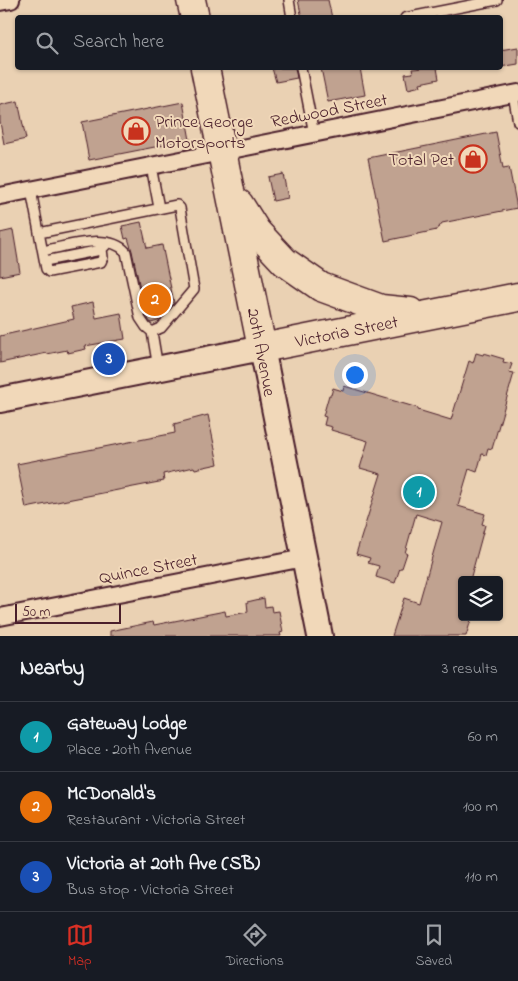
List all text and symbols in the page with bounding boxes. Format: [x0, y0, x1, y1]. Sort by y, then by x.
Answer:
search box [15, 15, 503, 70]
icon: search [33, 29, 61, 57]
text: Search here [73, 29, 164, 56]
street label: Redwood Street [269, 88, 390, 136]
place label: Prince George Motorsports [155, 110, 254, 157]
shop icon: Prince George Motorsports [121, 116, 151, 146]
shop icon: Total Pet [458, 144, 488, 174]
place label: Total Pet [388, 148, 454, 174]
pin: 2 [139, 281, 171, 319]
street label: 20th Avenue [239, 306, 282, 400]
street label: Victoria Street [292, 310, 401, 356]
pin: 3 [93, 340, 125, 378]
your location [342, 362, 368, 388]
pin: 1 [403, 473, 435, 511]
street label: Quince Street [97, 548, 200, 592]
map controls [458, 576, 503, 621]
button: layers [458, 576, 503, 621]
scale bar [15, 601, 121, 624]
text: 50 m [22, 602, 50, 623]
text: Nearby [20, 654, 84, 684]
text: 3 results [442, 657, 498, 681]
text: Gateway Lodge [67, 711, 187, 738]
text: 1 [33, 725, 39, 749]
text: 60 m [468, 725, 498, 749]
text: Place · 20th Avenue [67, 738, 192, 762]
text: McDonald's [67, 781, 156, 808]
text: 2 [32, 795, 40, 819]
text: 100 m [463, 795, 498, 819]
text: Restaurant · Victoria Street [67, 808, 245, 832]
text: Victoria at 20th Ave (SB) [67, 851, 260, 878]
text: 3 [33, 865, 39, 889]
text: 110 m [464, 865, 498, 889]
text: Bus stop · Victoria Street [67, 878, 234, 902]
tab: Map [66, 921, 94, 972]
tab: Directions [226, 921, 284, 972]
tab: Saved [416, 921, 452, 972]

